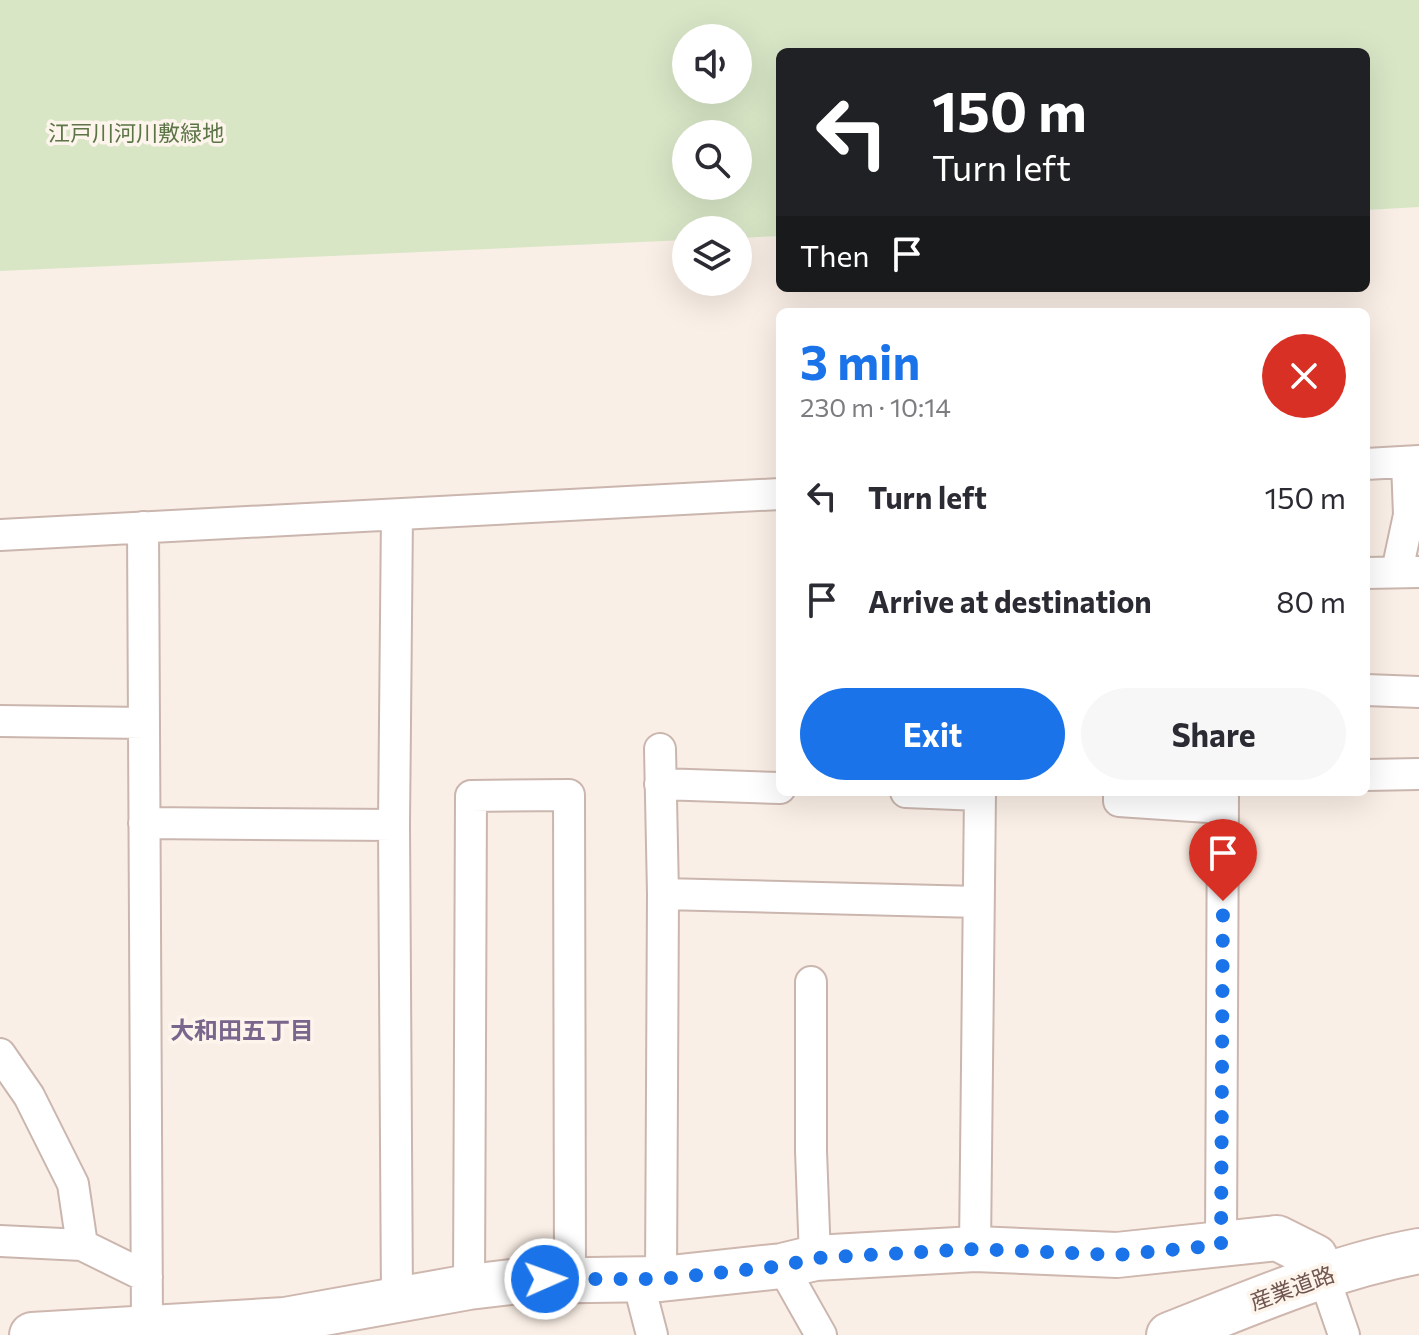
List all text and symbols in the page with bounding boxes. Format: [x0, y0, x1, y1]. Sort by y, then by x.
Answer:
map controls [672, 24, 752, 296]
button: sound [672, 24, 752, 104]
text: 150 m [932, 75, 1087, 144]
icon: left [800, 80, 904, 184]
park label: 江戸川河川敷緑地 [48, 119, 224, 146]
button: search [672, 120, 752, 200]
text: Turn left [932, 144, 1071, 188]
button: layers [672, 216, 752, 296]
icon: arrive [885, 232, 929, 276]
text: Then [800, 236, 869, 273]
text: 3 min [800, 331, 920, 390]
button: close [1262, 334, 1346, 418]
text: 230 m · 10:14 [800, 391, 951, 422]
icon: left [800, 474, 844, 518]
text: Turn left [868, 478, 987, 515]
text: 150 m [1264, 478, 1346, 515]
icon: arrive [800, 578, 844, 622]
text: Arrive at destination [868, 582, 1152, 619]
text: 80 m [1276, 582, 1346, 619]
button: Exit [800, 688, 1065, 780]
button: Share [1081, 688, 1346, 780]
pin [1189, 819, 1257, 901]
icon: arrive [1201, 831, 1245, 875]
district label: 大和田五丁目 [170, 1015, 314, 1044]
position arrow [503, 1237, 587, 1321]
street label: 産業道路 [1246, 1260, 1338, 1315]

